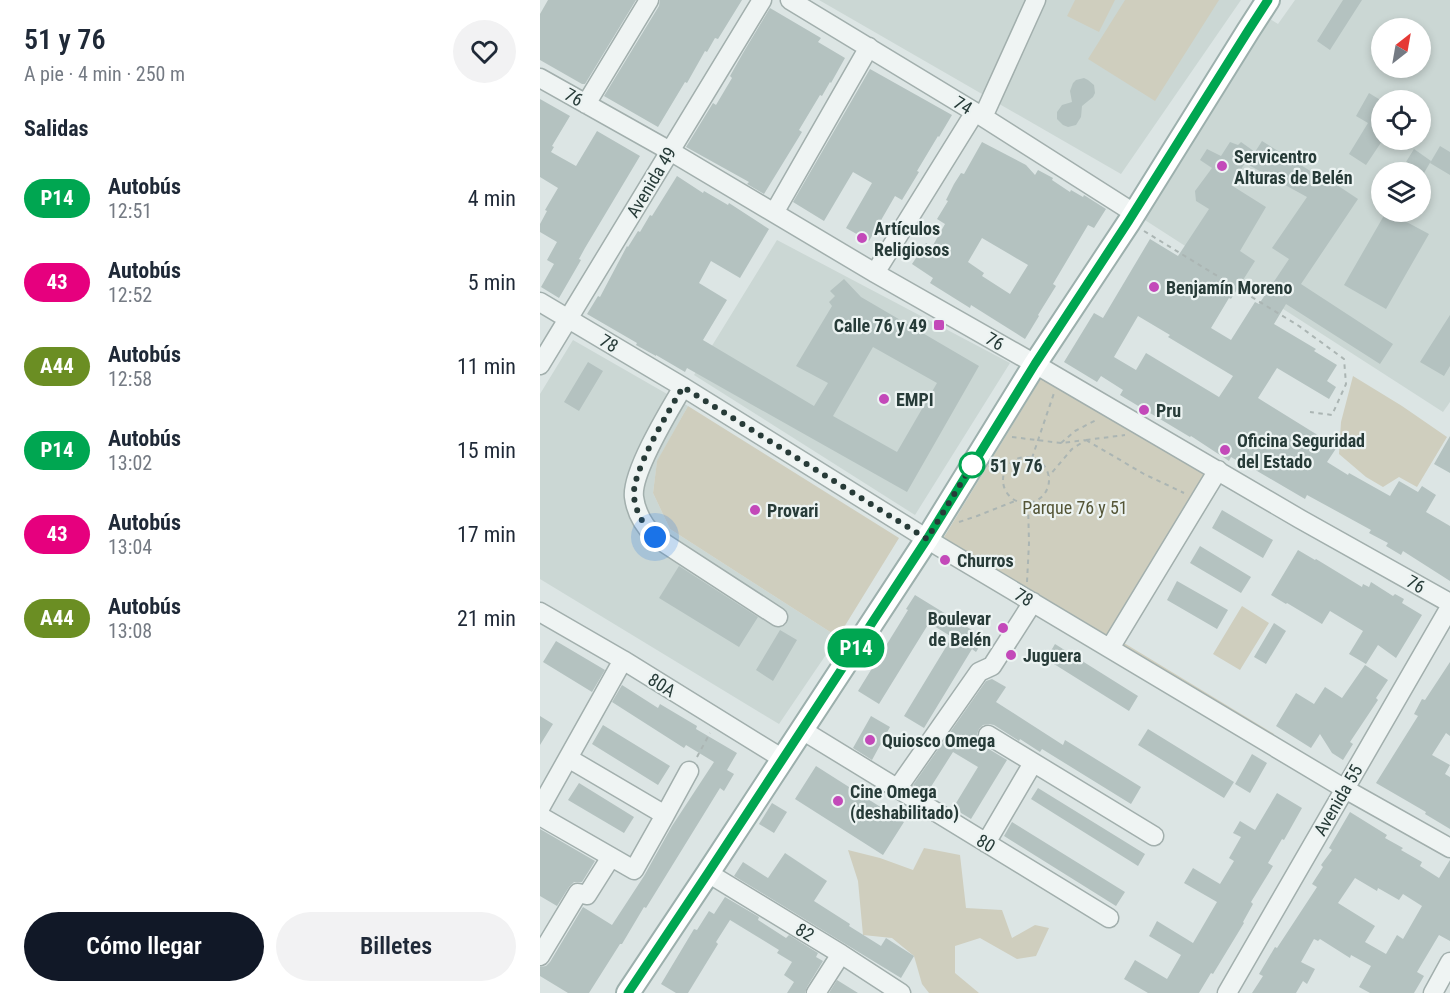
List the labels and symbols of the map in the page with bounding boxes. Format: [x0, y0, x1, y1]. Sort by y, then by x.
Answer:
north arrow [1371, 18, 1431, 78]
street label: 76 [561, 84, 587, 110]
street label: 74 [950, 91, 976, 119]
street label: Avenida 49 [622, 143, 680, 221]
place label: Servicentro Alturas de Belén [1234, 146, 1353, 188]
marker: Servicentro Alturas de Belén [1215, 159, 1229, 173]
place label: Artículos Religiosos [874, 218, 950, 260]
marker: Artículos Religiosos [855, 231, 869, 245]
place label: Benjamín Moreno [1166, 277, 1292, 298]
marker: Benjamín Moreno [1147, 280, 1161, 294]
place label: Calle 76 y 49 [834, 315, 927, 336]
marker: Calle 76 y 49 [932, 318, 946, 332]
street label: 76 [982, 327, 1008, 355]
street label: 78 [596, 329, 622, 357]
place label: EMPI [896, 389, 934, 410]
marker: EMPI [877, 392, 891, 406]
place label: Pru [1156, 400, 1181, 421]
marker: Pru [1137, 403, 1151, 417]
place label: Oficina Seguridad del Estado [1237, 430, 1365, 472]
marker: Oficina Seguridad del Estado [1218, 443, 1232, 457]
marker: 51 y 76 [959, 452, 985, 478]
place label: 51 y 76 [990, 455, 1043, 476]
park label: Parque 76 y 51 [1022, 497, 1128, 518]
place label: Provari [767, 500, 819, 521]
marker: Provari [748, 503, 762, 517]
your location [640, 522, 670, 552]
place label: Churros [957, 550, 1014, 571]
marker: Churros [938, 553, 952, 567]
street label: 76 [1403, 571, 1429, 597]
street label: 78 [1011, 583, 1037, 611]
place label: Boulevar de Belén [928, 608, 991, 650]
marker: Boulevar de Belén [996, 621, 1010, 635]
line badge: P14 [822, 628, 890, 668]
place label: Juguera [1023, 645, 1081, 666]
marker: Juguera [1004, 648, 1018, 662]
street label: 80A [644, 669, 680, 702]
place label: Quiosco Omega [882, 730, 995, 751]
marker: Quiosco Omega [863, 733, 877, 747]
street label: Avenida 55 [1309, 761, 1367, 839]
place label: Cine Omega (deshabilitado) [850, 781, 959, 824]
marker: Cine Omega (deshabilitado) [831, 794, 845, 808]
street label: 80 [973, 829, 999, 857]
street label: 82 [792, 918, 818, 946]

